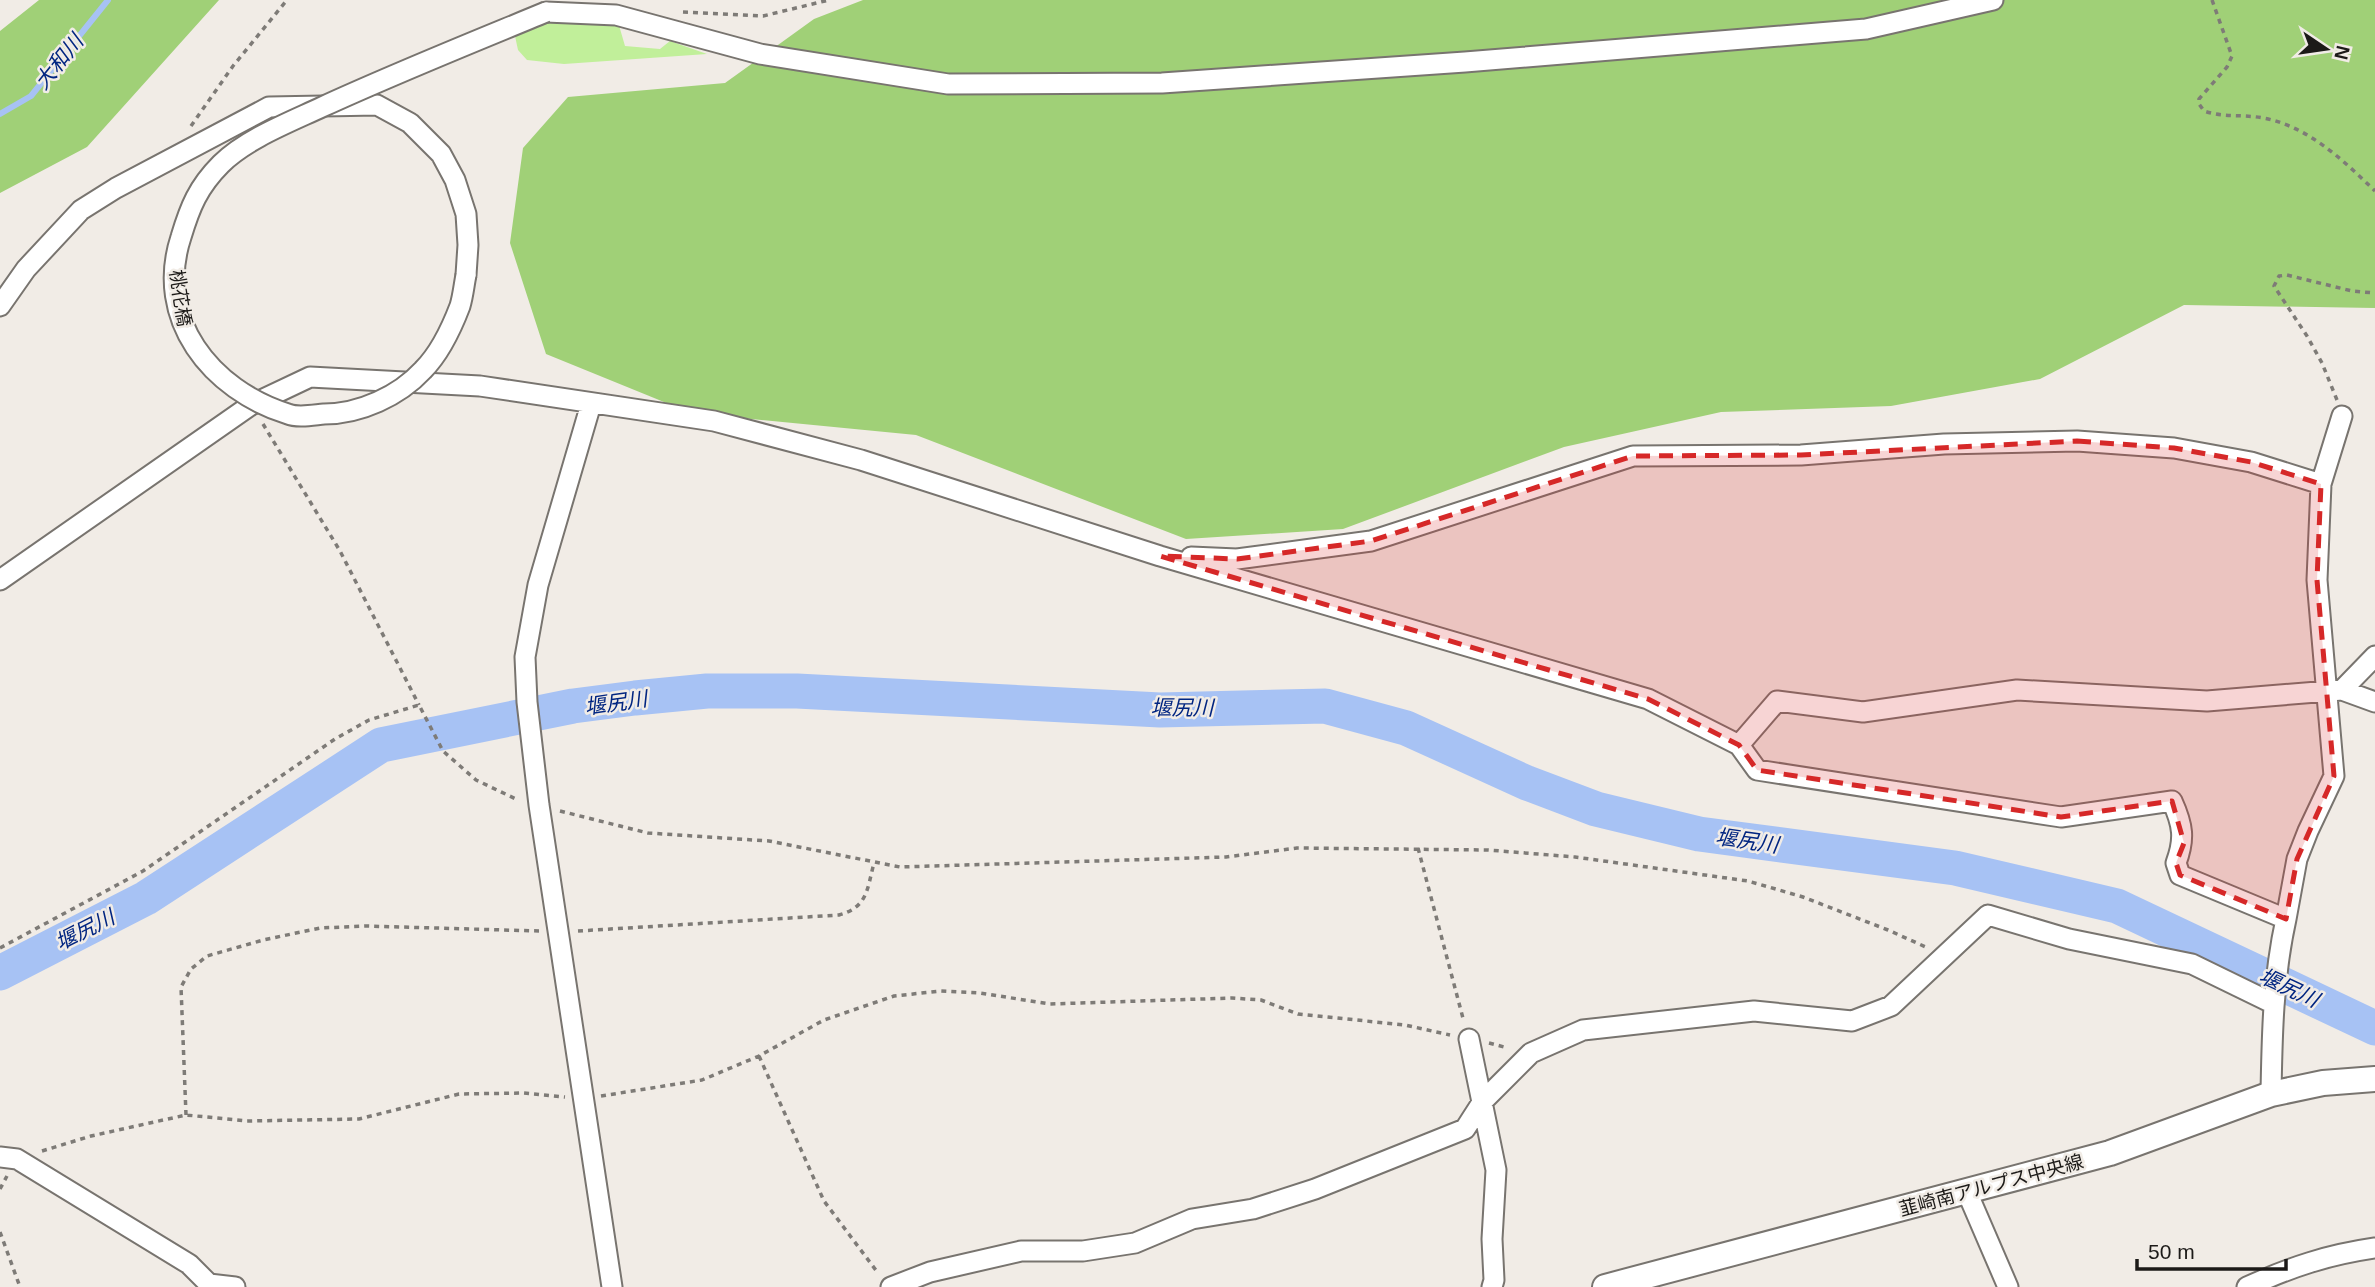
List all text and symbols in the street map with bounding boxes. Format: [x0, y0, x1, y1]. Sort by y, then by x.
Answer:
north arrow [2291, 14, 2361, 84]
water label: 大和川 [30, 28, 89, 93]
text: N [2330, 44, 2354, 62]
street label: 桃花橋 [166, 268, 195, 328]
water label: 堰尻川 [583, 686, 651, 718]
water label: 堰尻川 [1151, 696, 1215, 719]
water label: 堰尻川 [1714, 825, 1782, 857]
water label: 堰尻川 [51, 904, 120, 954]
water label: 堰尻川 [2256, 964, 2324, 1012]
street label: 韮崎南アルプス中央線 [1897, 1151, 2086, 1220]
scale bar [2137, 1228, 2286, 1272]
text: 50 m [2148, 1240, 2195, 1263]

